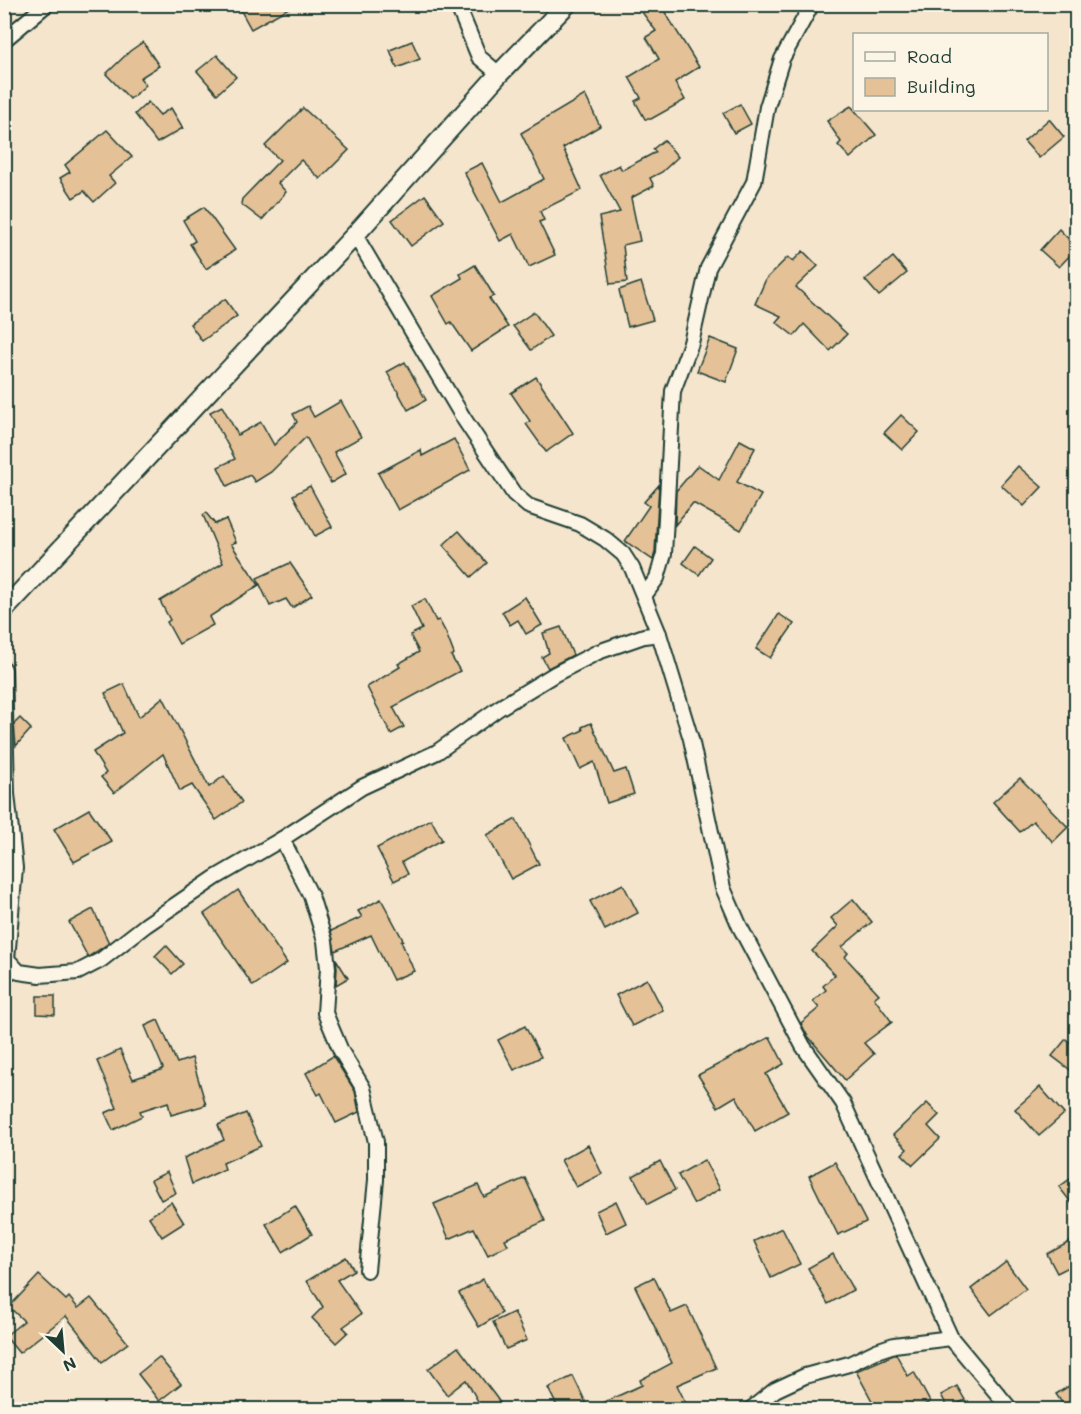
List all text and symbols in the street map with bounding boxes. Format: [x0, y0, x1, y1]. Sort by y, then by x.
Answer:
legend [853, 33, 1048, 111]
text: Road [907, 44, 952, 68]
text: Building [907, 74, 975, 98]
north arrow [33, 1321, 93, 1381]
text: N [60, 1353, 80, 1377]

